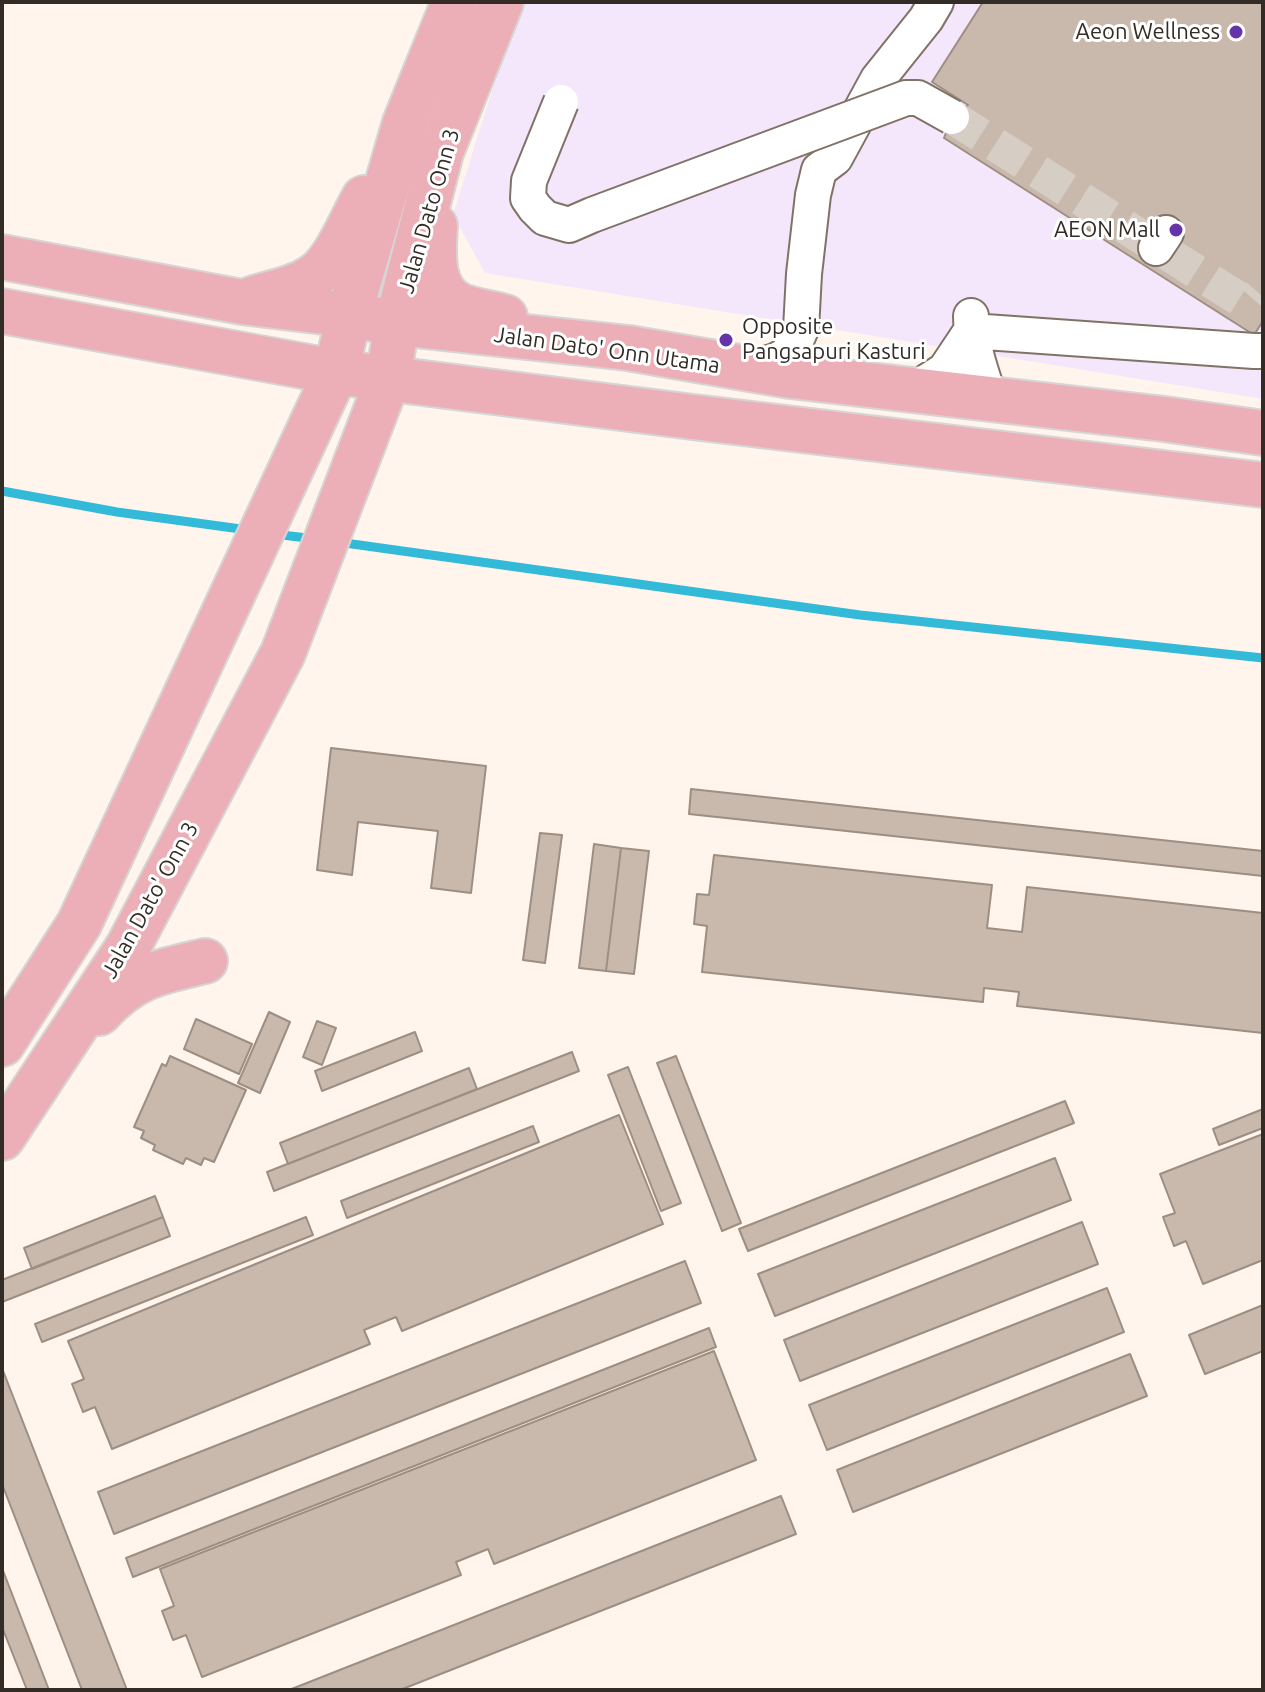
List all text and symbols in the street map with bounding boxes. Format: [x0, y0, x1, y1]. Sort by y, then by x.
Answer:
place label: Aeon Wellness [1076, 19, 1220, 45]
marker: Aeon Wellness [1227, 23, 1245, 41]
street label: Jalan Dato Onn 3 [393, 126, 465, 296]
place label: AEON Mall [1054, 217, 1160, 243]
marker: AEON Mall [1167, 221, 1185, 239]
place label: Opposite Pangsapuri Kasturi [742, 314, 926, 366]
street label: Jalan Dato' Onn Utama [493, 321, 721, 379]
marker: Opposite Pangsapuri Kasturi [717, 331, 735, 349]
street label: Jalan Dato' Onn 3 [96, 817, 204, 983]

